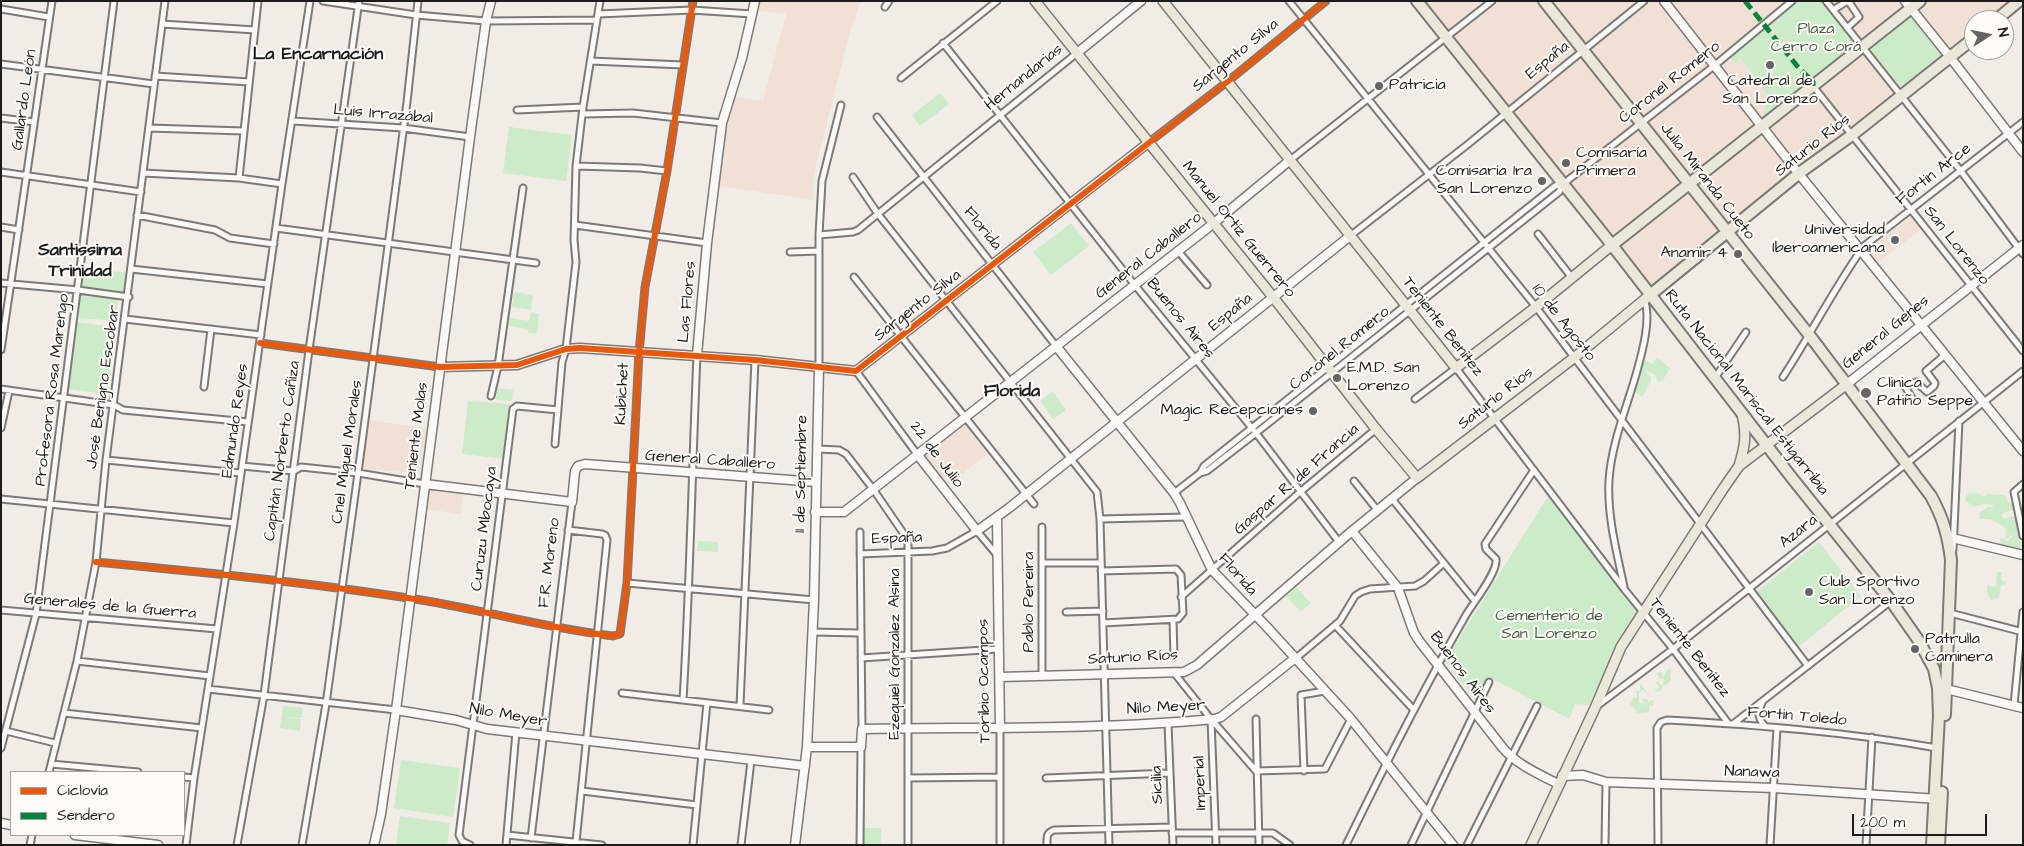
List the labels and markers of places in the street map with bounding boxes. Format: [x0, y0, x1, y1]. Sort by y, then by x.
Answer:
marker: Catedral de San Lorenzo [1764, 59, 1776, 71]
place label: Catedral de San Lorenzo [1722, 72, 1818, 110]
place label: Patricia [1389, 76, 1446, 96]
marker: Patricia [1373, 80, 1385, 92]
place label: Comisaría Primera [1576, 144, 1647, 182]
marker: Comisaría Primera [1560, 157, 1572, 169]
place label: Comisaría 1ra San Lorenzo [1436, 162, 1532, 200]
marker: Comisaría 1ra San Lorenzo [1536, 175, 1548, 187]
place label: Universidad Iberoamericana [1772, 221, 1885, 259]
marker: Universidad Iberoamericana [1889, 234, 1901, 246]
place label: Anamir 4 [1661, 244, 1728, 264]
marker: Anamir 4 [1732, 248, 1744, 260]
place label: E.M.D. San Lorenzo [1347, 359, 1420, 397]
marker: E.M.D. San Lorenzo [1331, 372, 1343, 384]
place label: Clinica Patiño Seppe [1877, 374, 1973, 412]
marker: Clinica Patiño Seppe [1859, 386, 1873, 400]
place label: Magic Recepciones [1160, 401, 1303, 421]
marker: Magic Recepciones [1307, 405, 1319, 417]
place label: Club Sportivo San Lorenzo [1819, 573, 1920, 611]
marker: Club Sportivo San Lorenzo [1803, 586, 1815, 598]
place label: Patrulla Caminera [1925, 630, 1993, 668]
marker: Patrulla Caminera [1909, 643, 1921, 655]

